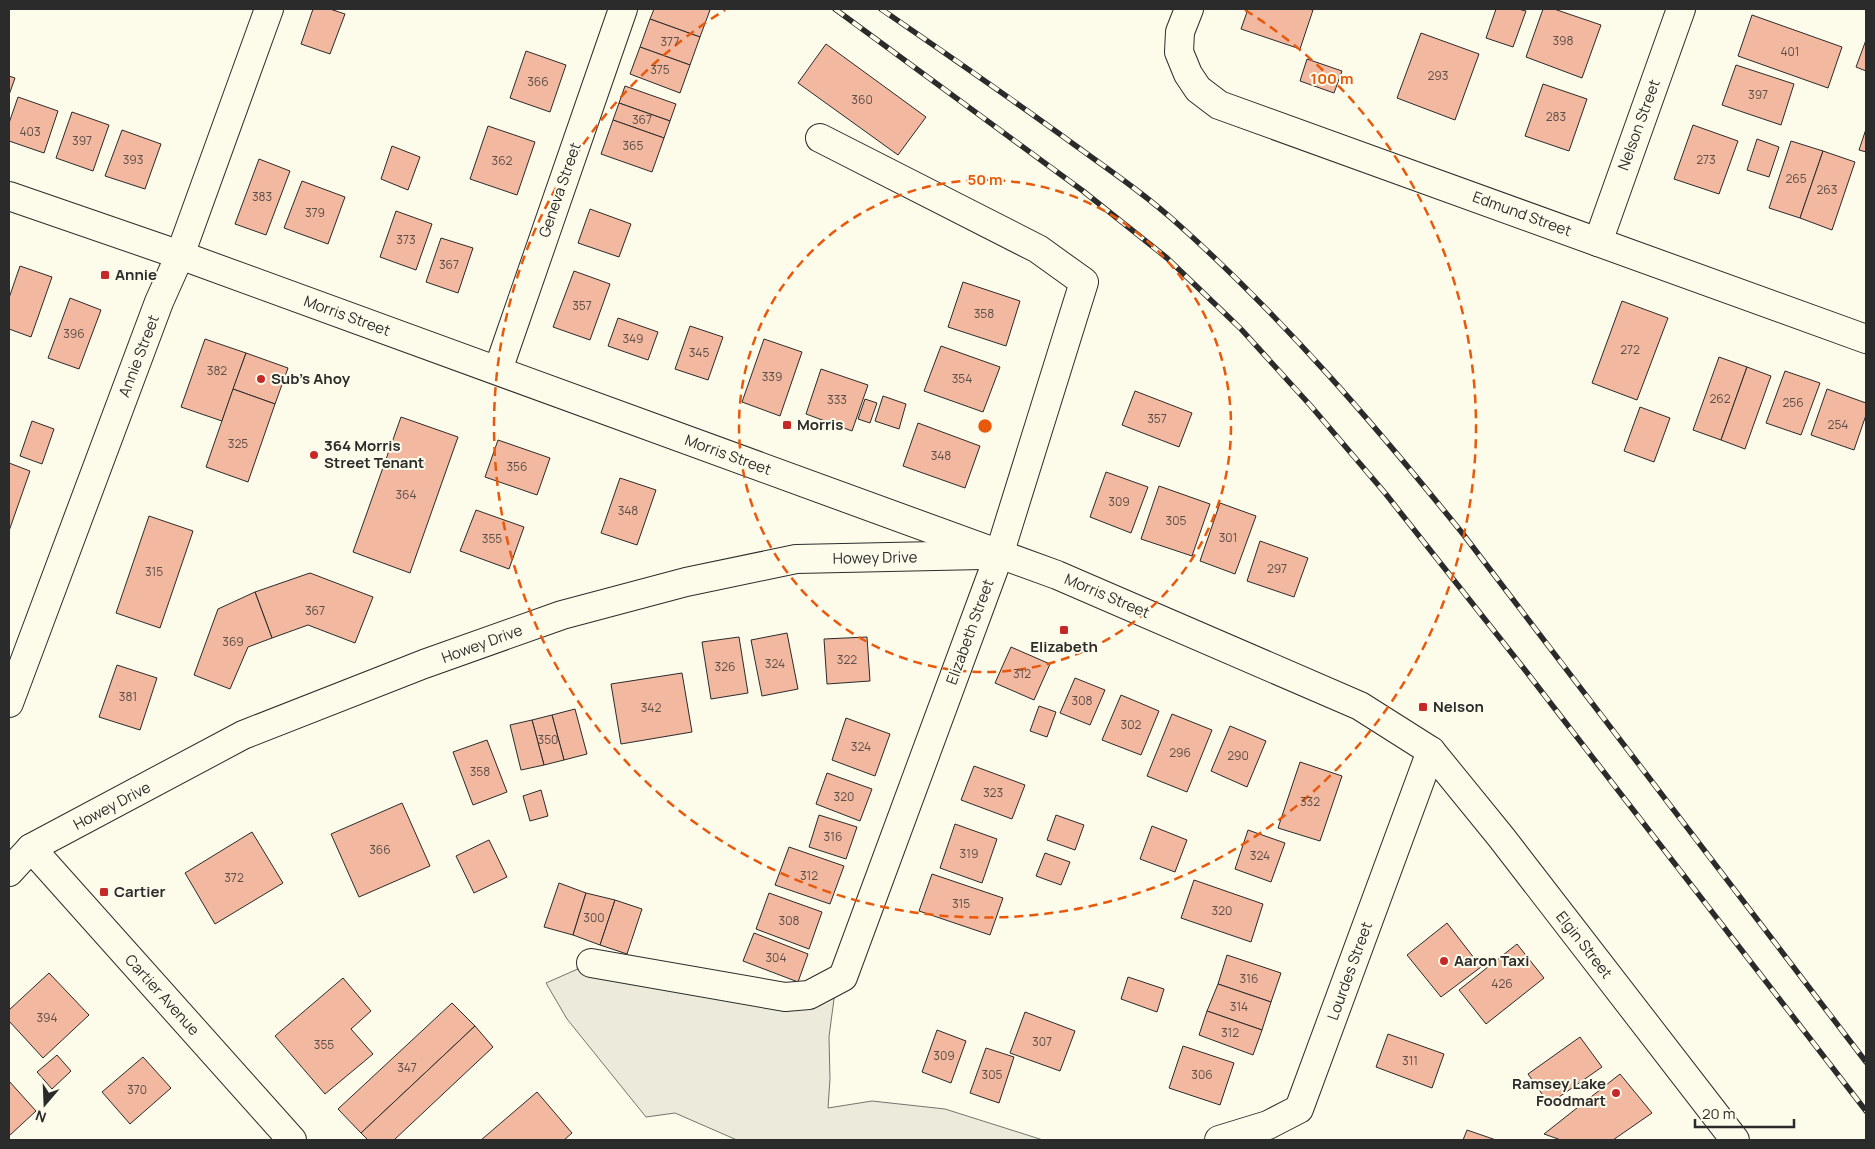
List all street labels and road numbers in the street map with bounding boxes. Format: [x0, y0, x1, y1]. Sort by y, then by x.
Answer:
street label: Nelson Street [1612, 76, 1665, 173]
street label: Geneva Street [533, 140, 586, 240]
street label: Edmund Street [1470, 186, 1575, 241]
street label: Morris Street [301, 290, 393, 341]
street label: Annie Street [113, 312, 164, 400]
street label: Morris Street [682, 429, 774, 480]
street label: Howey Drive [832, 546, 918, 569]
street label: Morris Street [1061, 568, 1153, 623]
street label: Elizabeth Street [941, 576, 998, 688]
street label: Howey Drive [438, 619, 525, 668]
street label: Howey Drive [69, 776, 154, 835]
street label: Elgin Street [1551, 907, 1617, 983]
street label: Lourdes Street [1322, 919, 1377, 1023]
street label: Cartier Avenue [120, 950, 205, 1040]

